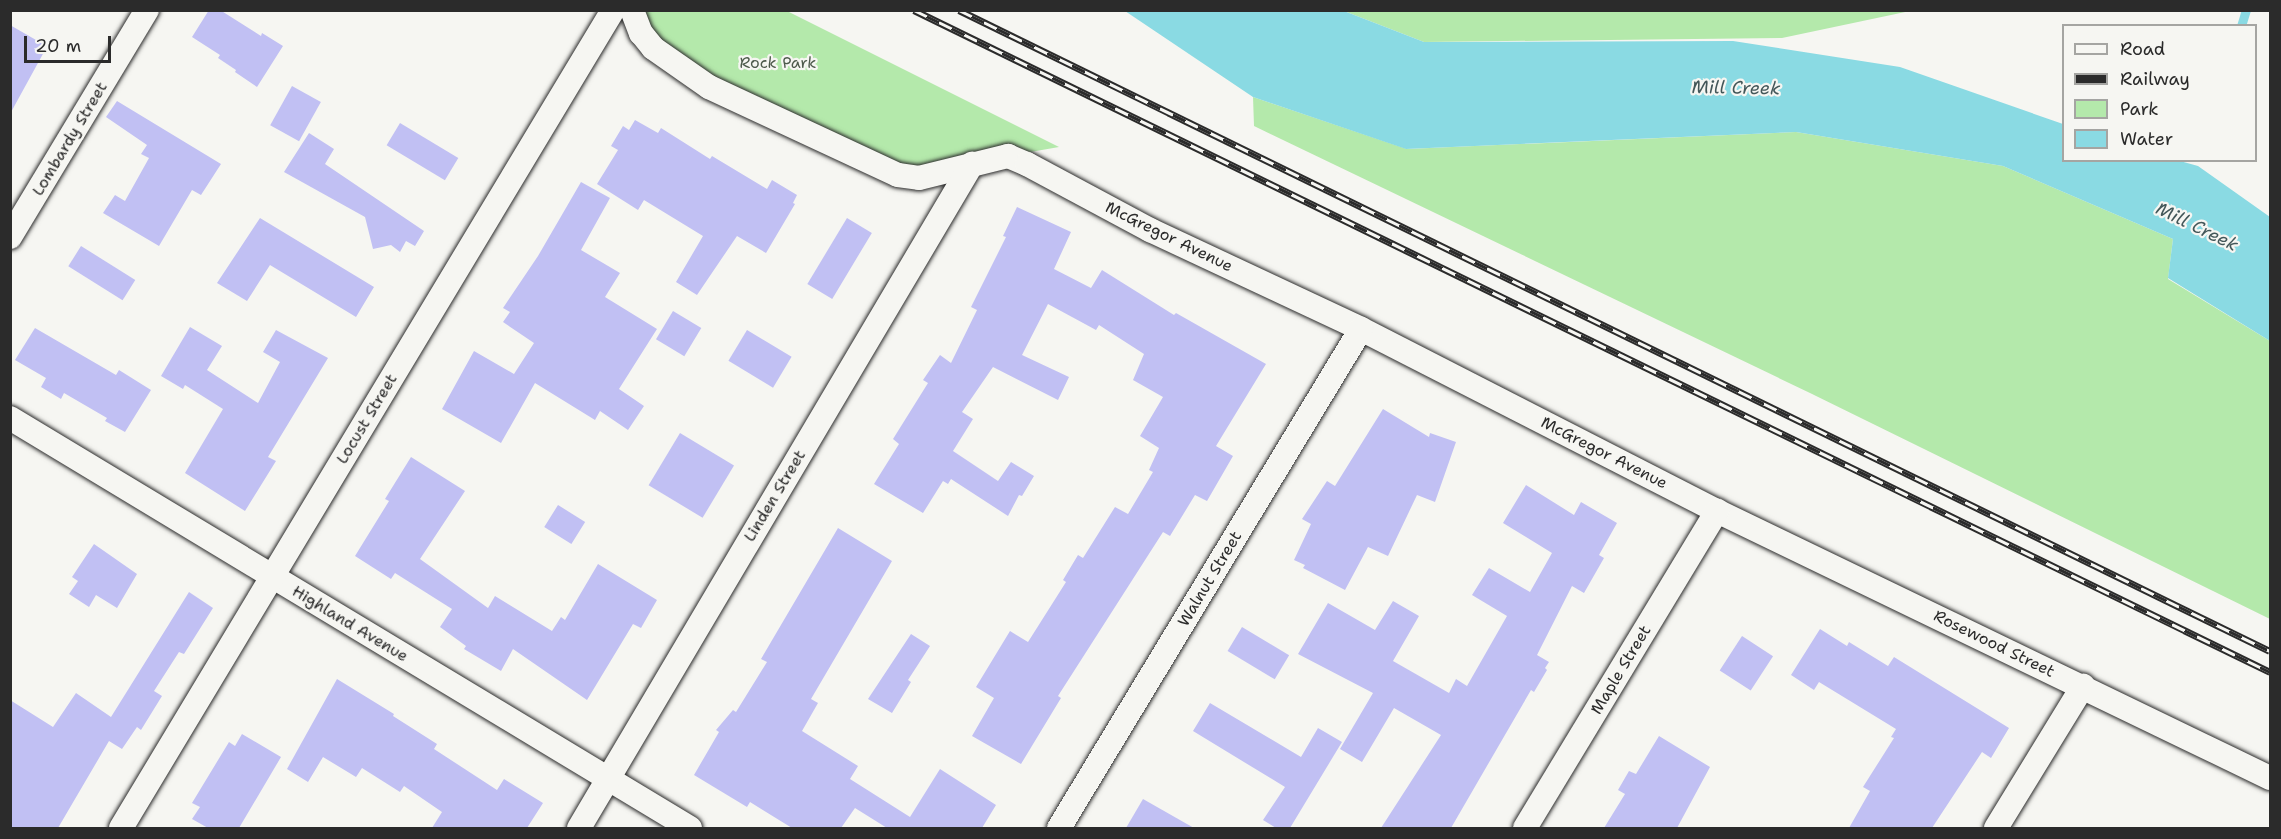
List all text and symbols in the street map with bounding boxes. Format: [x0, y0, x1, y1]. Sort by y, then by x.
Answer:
scale bar [27, 24, 114, 62]
legend [2062, 24, 2257, 162]
text: 20 m [35, 34, 81, 58]
text: Road [2120, 37, 2165, 61]
park label: Rock Park [739, 53, 817, 73]
text: Railway [2120, 67, 2190, 91]
water label: Mill Creek [1691, 76, 1781, 100]
street label: Lombardy Street [28, 79, 112, 199]
text: Park [2120, 97, 2159, 121]
text: Water [2120, 127, 2173, 151]
street label: McGregor Avenue [1102, 198, 1236, 276]
water label: Mill Creek [2152, 198, 2242, 256]
street label: Locust Street [333, 370, 401, 468]
street label: McGregor Avenue [1538, 413, 1670, 493]
street label: Linden Street [740, 447, 810, 545]
street label: Walnut Street [1174, 528, 1246, 630]
street label: Highland Avenue [289, 582, 411, 666]
street label: Rosewood Street [1930, 606, 2058, 682]
street label: Maple Street [1587, 622, 1655, 718]

